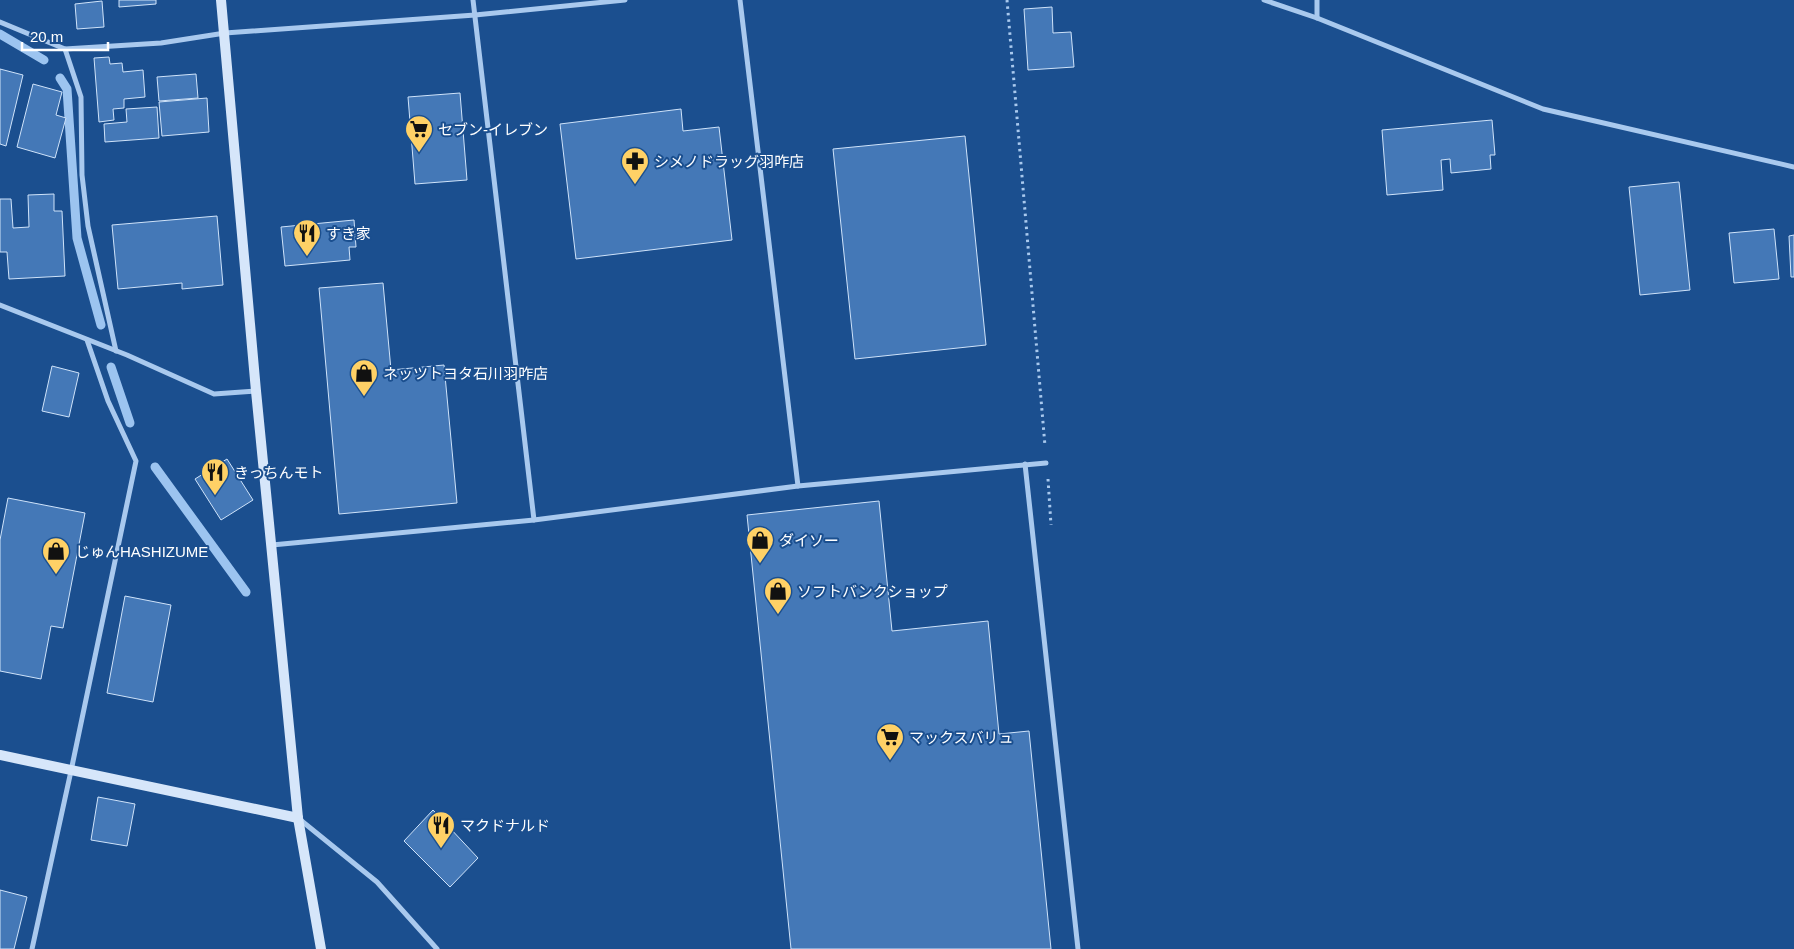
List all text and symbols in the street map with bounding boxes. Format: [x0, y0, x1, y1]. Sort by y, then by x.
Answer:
scale bar [22, 20, 109, 52]
text: 20 m [30, 28, 63, 45]
supermarket icon: セブン-イレブン [404, 114, 434, 153]
place label: セブン-イレブン [438, 121, 548, 138]
pharmacy icon: シメノドラッグ羽咋店 [620, 146, 650, 185]
place label: シメノドラッグ羽咋店 [654, 153, 804, 170]
restaurant icon: すき家 [292, 218, 322, 257]
place label: すき家 [326, 225, 371, 242]
shop icon: ネッツトヨタ石川羽咋店 [349, 358, 379, 397]
place label: ネッツトヨタ石川羽咋店 [383, 365, 548, 382]
restaurant icon: きっちんモト [200, 457, 230, 496]
place label: きっちんモト [234, 464, 323, 481]
shop icon: ダイソー [745, 525, 775, 564]
place label: ダイソー [779, 532, 839, 549]
shop icon: じゅんHASHIZUME [41, 536, 71, 575]
place label: じゅんHASHIZUME [75, 543, 208, 560]
shop icon: ソフトバンクショップ [763, 576, 793, 615]
place label: ソフトバンクショップ [797, 583, 948, 600]
supermarket icon: マックスバリュ [875, 722, 905, 761]
place label: マックスバリュ [909, 729, 1014, 746]
restaurant icon: マクドナルド [426, 810, 456, 849]
place label: マクドナルド [460, 817, 550, 834]

